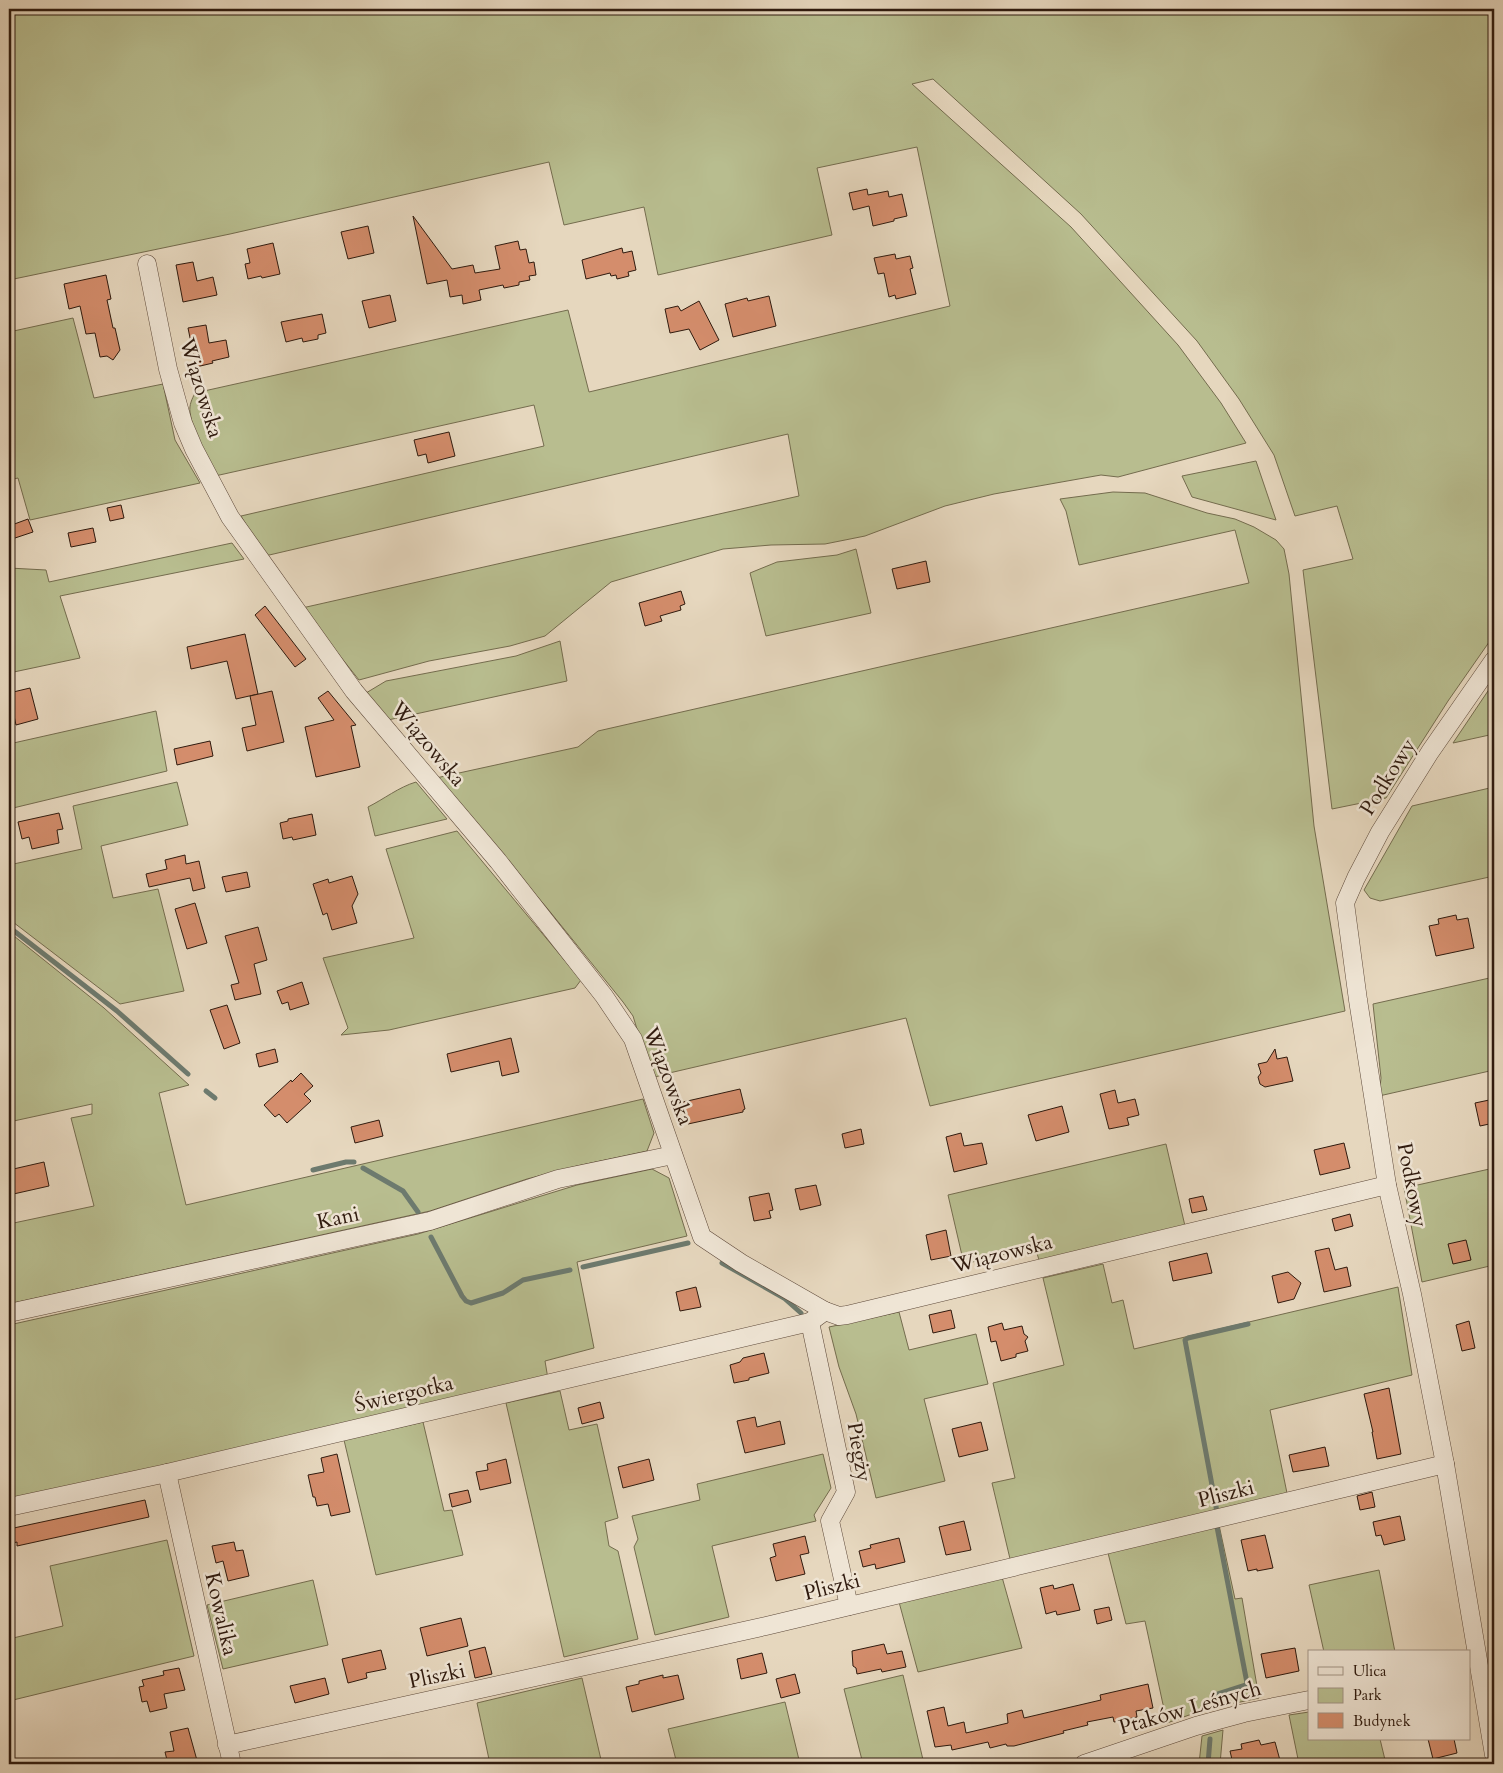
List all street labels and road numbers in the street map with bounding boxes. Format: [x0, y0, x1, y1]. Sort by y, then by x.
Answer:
street label: Wiązowska [172, 334, 230, 441]
street label: Wiązowska [383, 694, 472, 793]
street label: Podkowy [1353, 733, 1423, 821]
street label: Wiązowska [636, 1022, 700, 1129]
street label: Podkowy [1390, 1140, 1434, 1230]
street label: Kani [314, 1199, 362, 1237]
street label: Wiązowska [948, 1227, 1055, 1281]
street label: Świergotka [352, 1368, 456, 1419]
street label: Piegży [840, 1420, 878, 1484]
street label: Pliszki [1195, 1473, 1257, 1515]
street label: Pliszki [801, 1566, 863, 1608]
street label: Kowalika [197, 1570, 245, 1658]
street label: Pliszki [406, 1656, 468, 1696]
street label: Ptaków Leśnych [1116, 1674, 1265, 1742]

